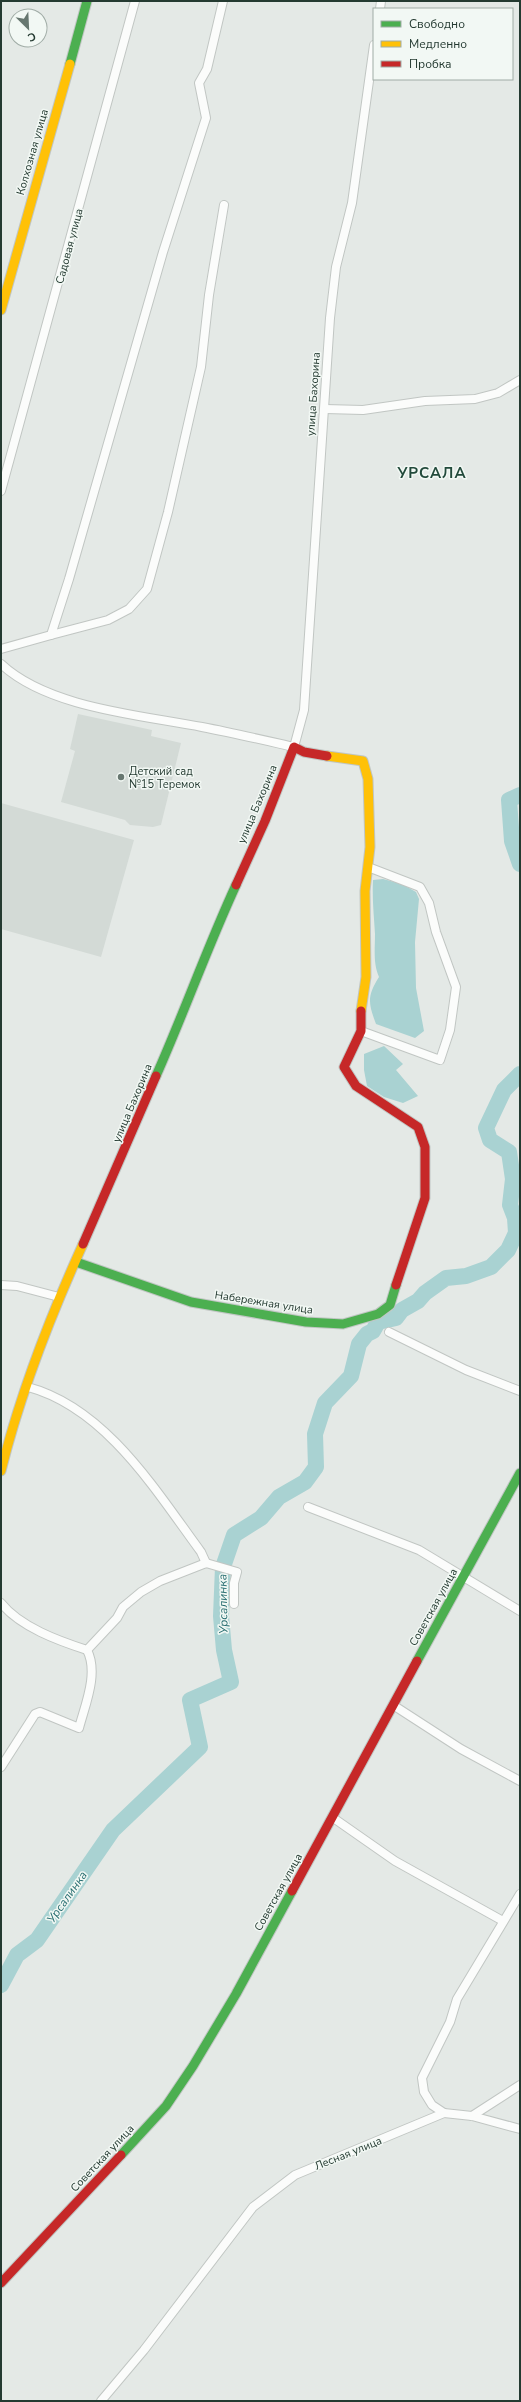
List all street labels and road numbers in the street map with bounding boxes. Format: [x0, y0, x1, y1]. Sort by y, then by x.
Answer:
street label: Колхозная улица [13, 107, 52, 197]
street label: Садовая улица [52, 207, 87, 285]
street label: улица Бахорина [303, 352, 324, 436]
street label: улица Бахорина [234, 763, 281, 846]
street label: улица Бахорина [109, 1062, 156, 1145]
street label: Набережная улица [214, 1287, 314, 1318]
street label: Советская улица [406, 1566, 461, 1649]
street label: Советская улица [251, 1851, 306, 1934]
street label: Советская улица [67, 2121, 137, 2195]
street label: Лесная улица [312, 2133, 384, 2174]

